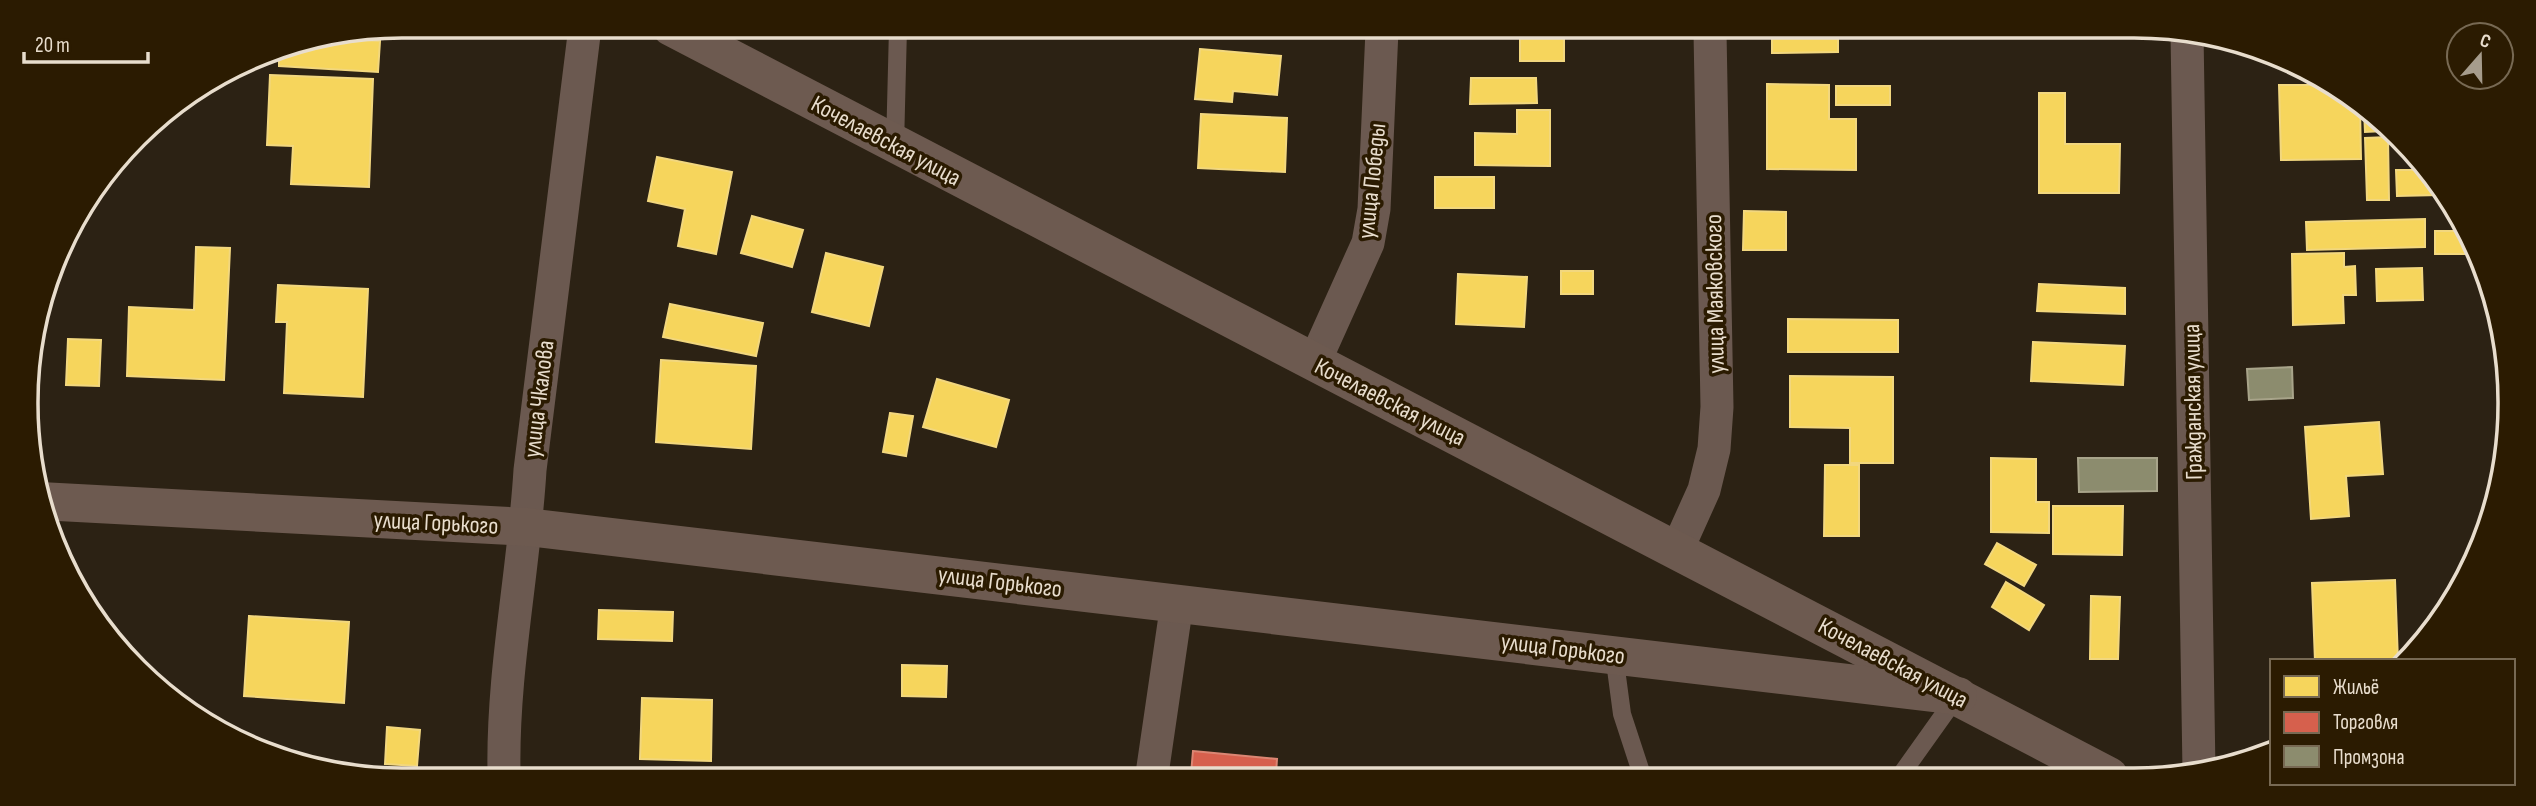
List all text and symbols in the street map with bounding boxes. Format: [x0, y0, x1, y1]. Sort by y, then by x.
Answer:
scale bar [24, 21, 149, 65]
north arrow [2445, 21, 2515, 91]
text: С [2477, 29, 2494, 54]
text: 20 m [35, 33, 70, 58]
street label: Кочелаевская улица [806, 89, 966, 193]
street label: улица Победы [1352, 122, 1392, 240]
street label: улица Маяковского [1699, 214, 1731, 374]
street label: Гражданская улица [2177, 324, 2209, 480]
street label: улица Чкалова [517, 339, 561, 459]
street label: Кочелаевская улица [1310, 352, 1470, 452]
street label: улица Горького [373, 505, 499, 541]
street label: улица Горького [936, 560, 1064, 604]
street label: Кочелаевская улица [1813, 611, 1973, 715]
street label: улица Горького [1499, 627, 1627, 671]
legend [2270, 659, 2515, 785]
text: Жильё [2333, 675, 2379, 700]
text: Торговля [2333, 710, 2398, 735]
text: Промзона [2333, 745, 2404, 770]

